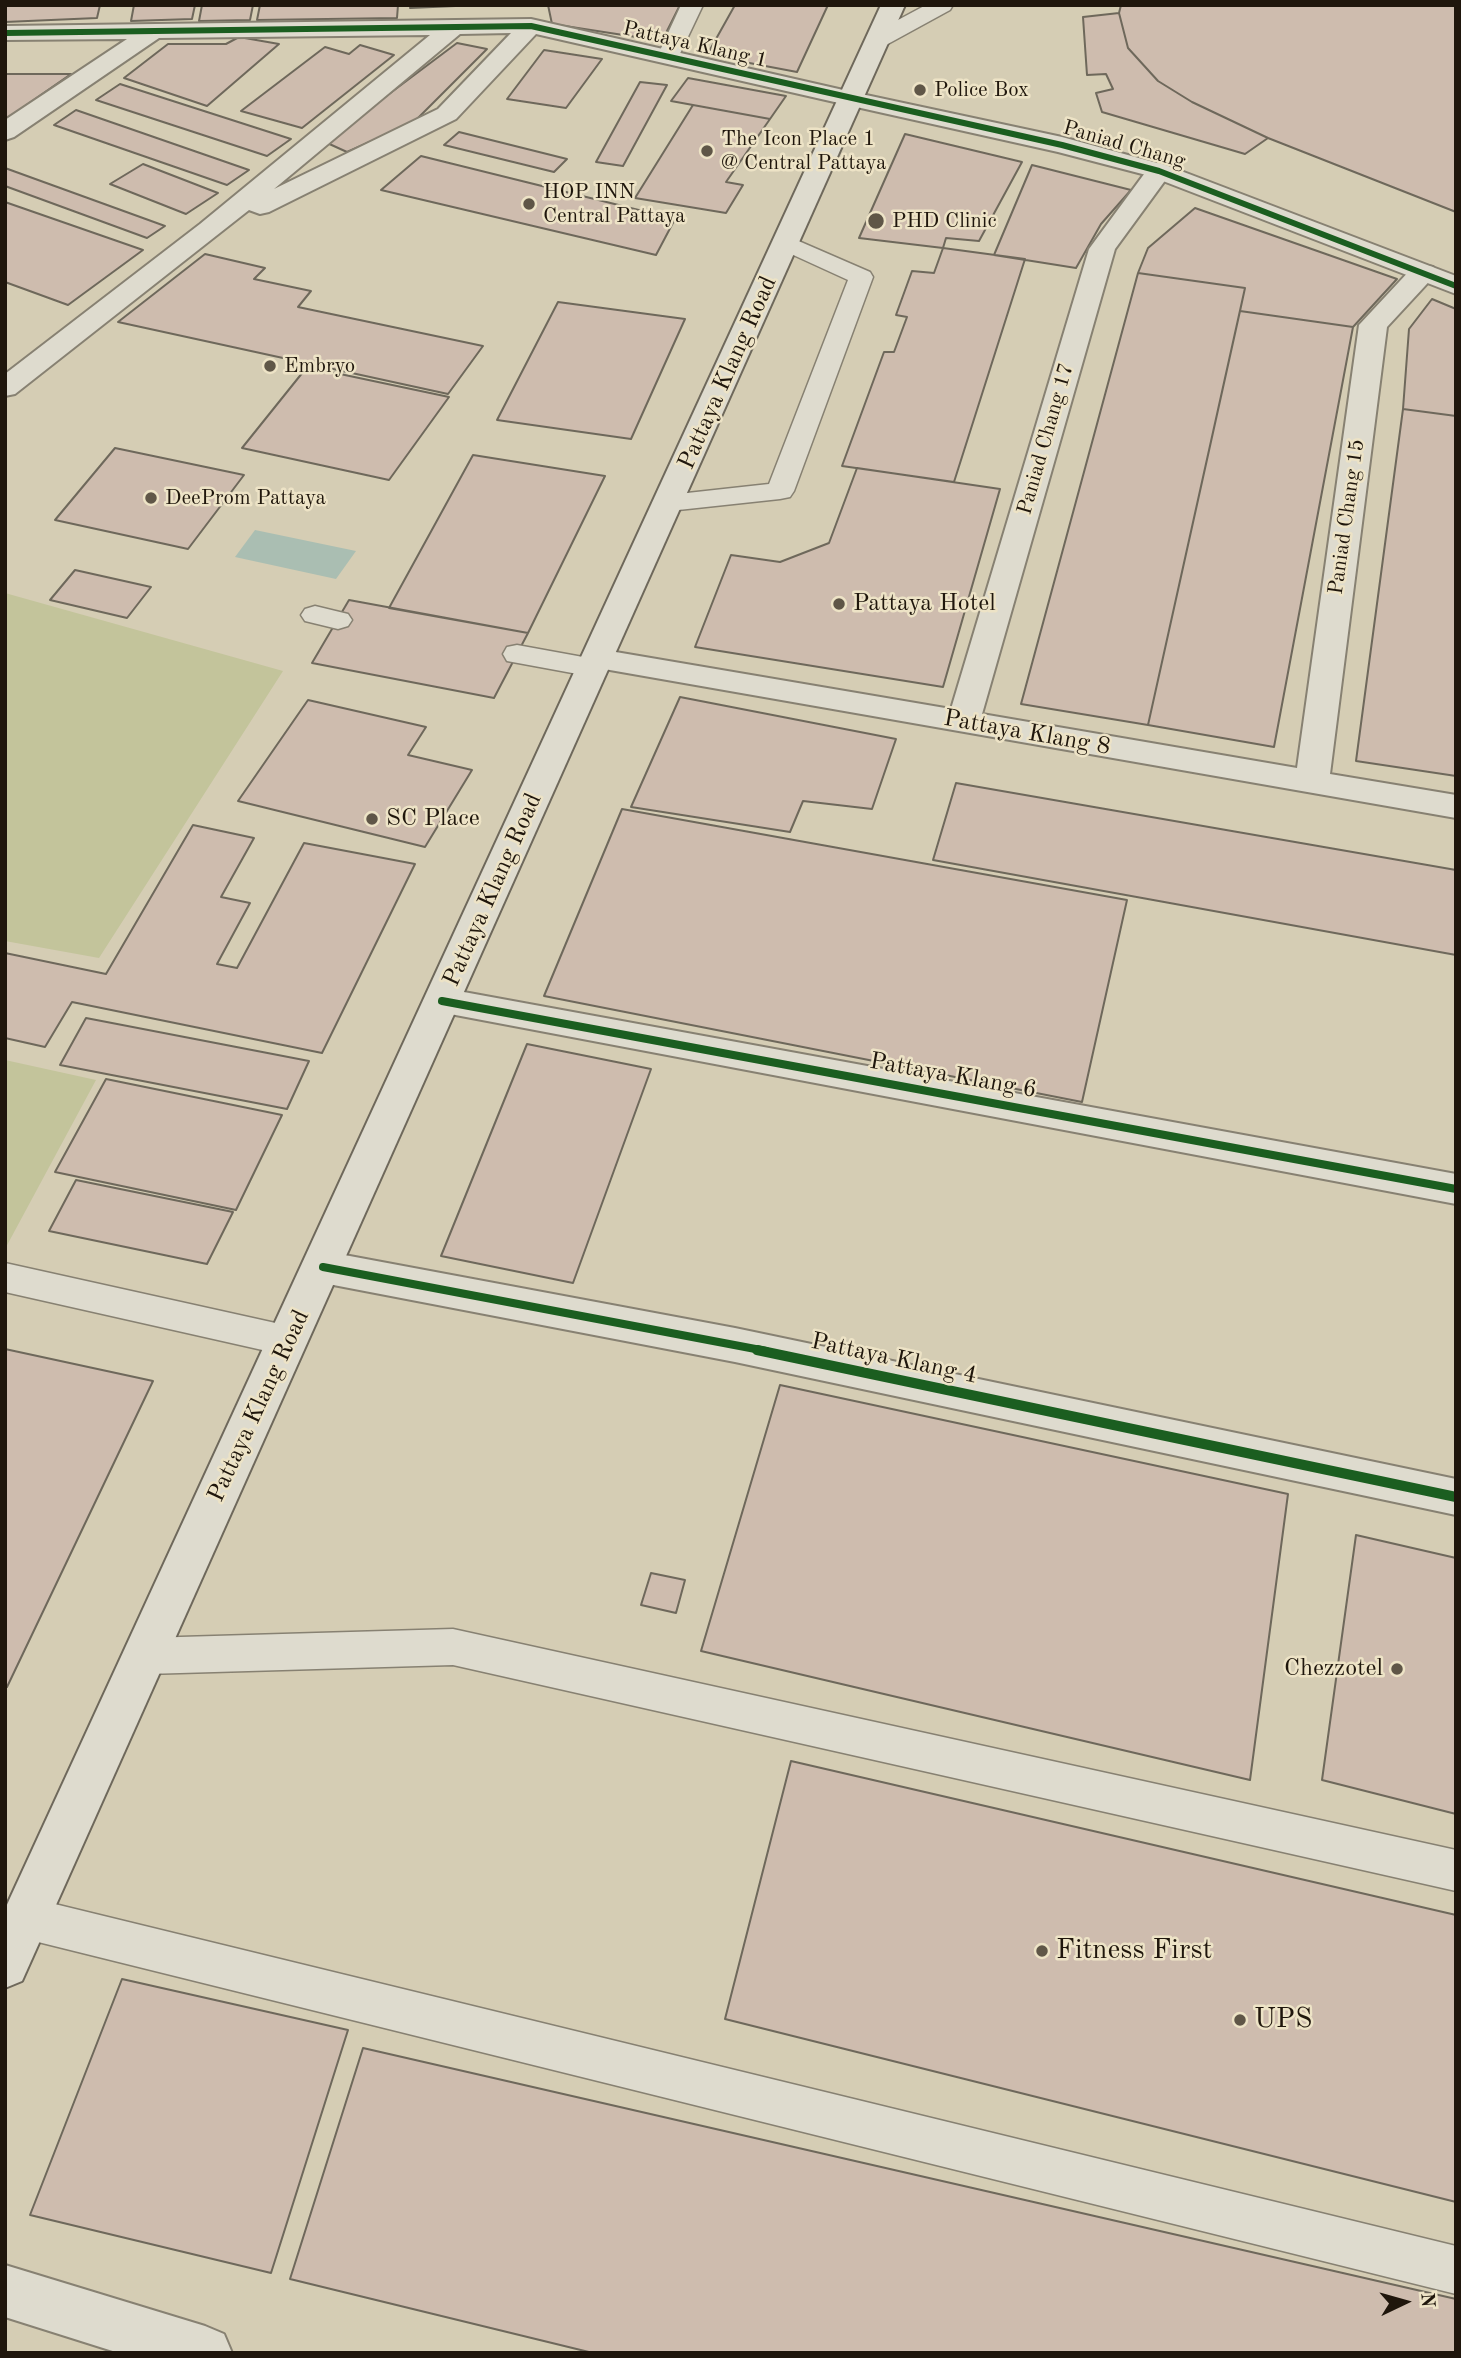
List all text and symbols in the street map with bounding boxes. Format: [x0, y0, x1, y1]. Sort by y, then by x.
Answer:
street label: Pattaya Klang 1 [620, 16, 770, 74]
place label: Police Box [934, 77, 1029, 103]
marker: Police Box [912, 82, 928, 98]
street label: Paniad Chang [1060, 115, 1188, 175]
place label: The Icon Place 1 @ Central Pattaya [721, 126, 886, 176]
marker: The Icon Place 1 @ Central Pattaya [699, 143, 715, 159]
place label: HOP INN Central Pattaya [543, 179, 685, 229]
marker: HOP INN Central Pattaya [521, 196, 537, 212]
place label: PHD Clinic [892, 208, 997, 234]
marker: PHD Clinic [866, 211, 886, 231]
street label: Pattaya Klang Road [672, 272, 784, 474]
place label: Embryo [284, 353, 355, 379]
marker: Embryo [262, 358, 278, 374]
street label: Paniad Chang 17 [1012, 360, 1080, 518]
street label: Paniad Chang 15 [1324, 438, 1370, 596]
place label: DeeProm Pattaya [165, 485, 326, 511]
marker: DeeProm Pattaya [143, 490, 159, 506]
place label: Pattaya Hotel [853, 590, 996, 618]
marker: Pattaya Hotel [831, 596, 847, 612]
street label: Pattaya Klang 8 [941, 704, 1113, 762]
street label: Pattaya Klang Road [437, 789, 549, 991]
place label: SC Place [386, 805, 480, 833]
marker: SC Place [364, 811, 380, 827]
street label: Pattaya Klang 6 [867, 1047, 1039, 1105]
street label: Pattaya Klang Road [202, 1305, 316, 1507]
street label: Pattaya Klang 4 [808, 1327, 980, 1391]
place label: Chezzotel [1284, 1655, 1383, 1683]
marker: Chezzotel [1389, 1661, 1405, 1677]
place label: Fitness First [1056, 1934, 1212, 1968]
marker: Fitness First [1034, 1943, 1050, 1959]
place label: UPS [1254, 2003, 1312, 2037]
marker: UPS [1232, 2012, 1248, 2028]
north arrow [1370, 2267, 1440, 2337]
text: N [1416, 2292, 1437, 2308]

